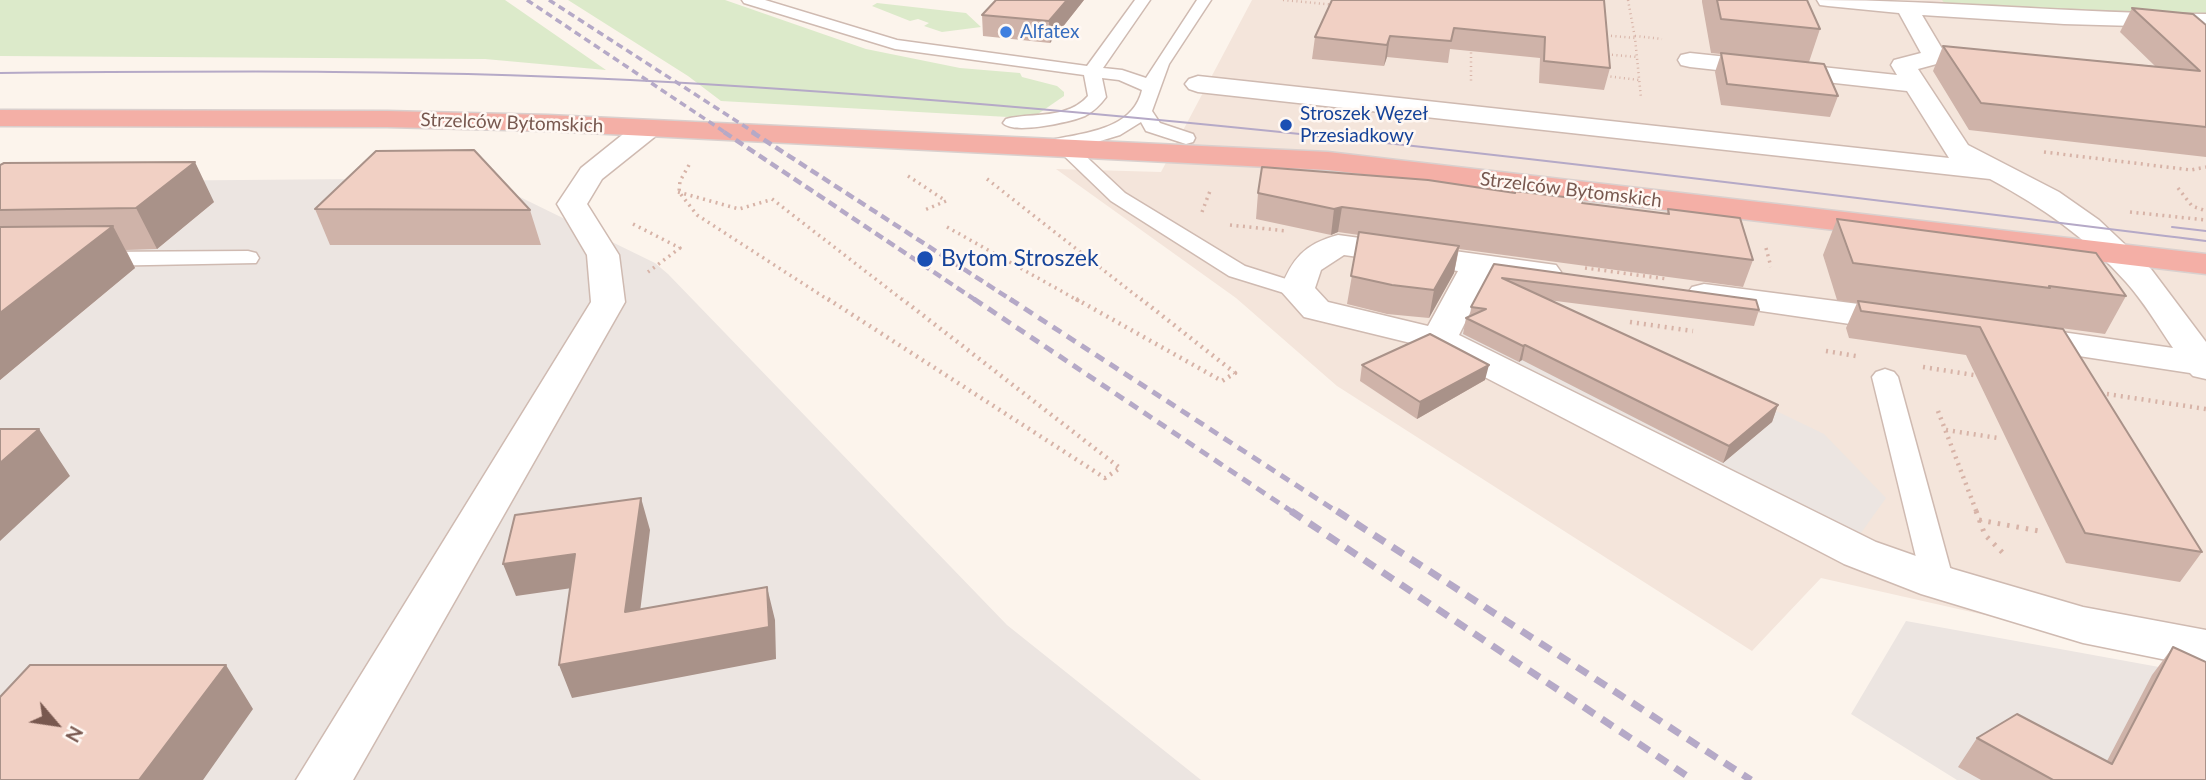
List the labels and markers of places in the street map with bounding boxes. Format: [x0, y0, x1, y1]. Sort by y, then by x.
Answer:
place label: Alfatex [1020, 21, 1079, 43]
marker: Alfatex [998, 24, 1014, 40]
place label: Stroszek Węzeł Przesiadkowy [1300, 103, 1428, 147]
marker: Stroszek Węzeł Przesiadkowy [1278, 117, 1294, 133]
place label: Bytom Stroszek [941, 245, 1099, 273]
marker: Bytom Stroszek [915, 249, 935, 269]

